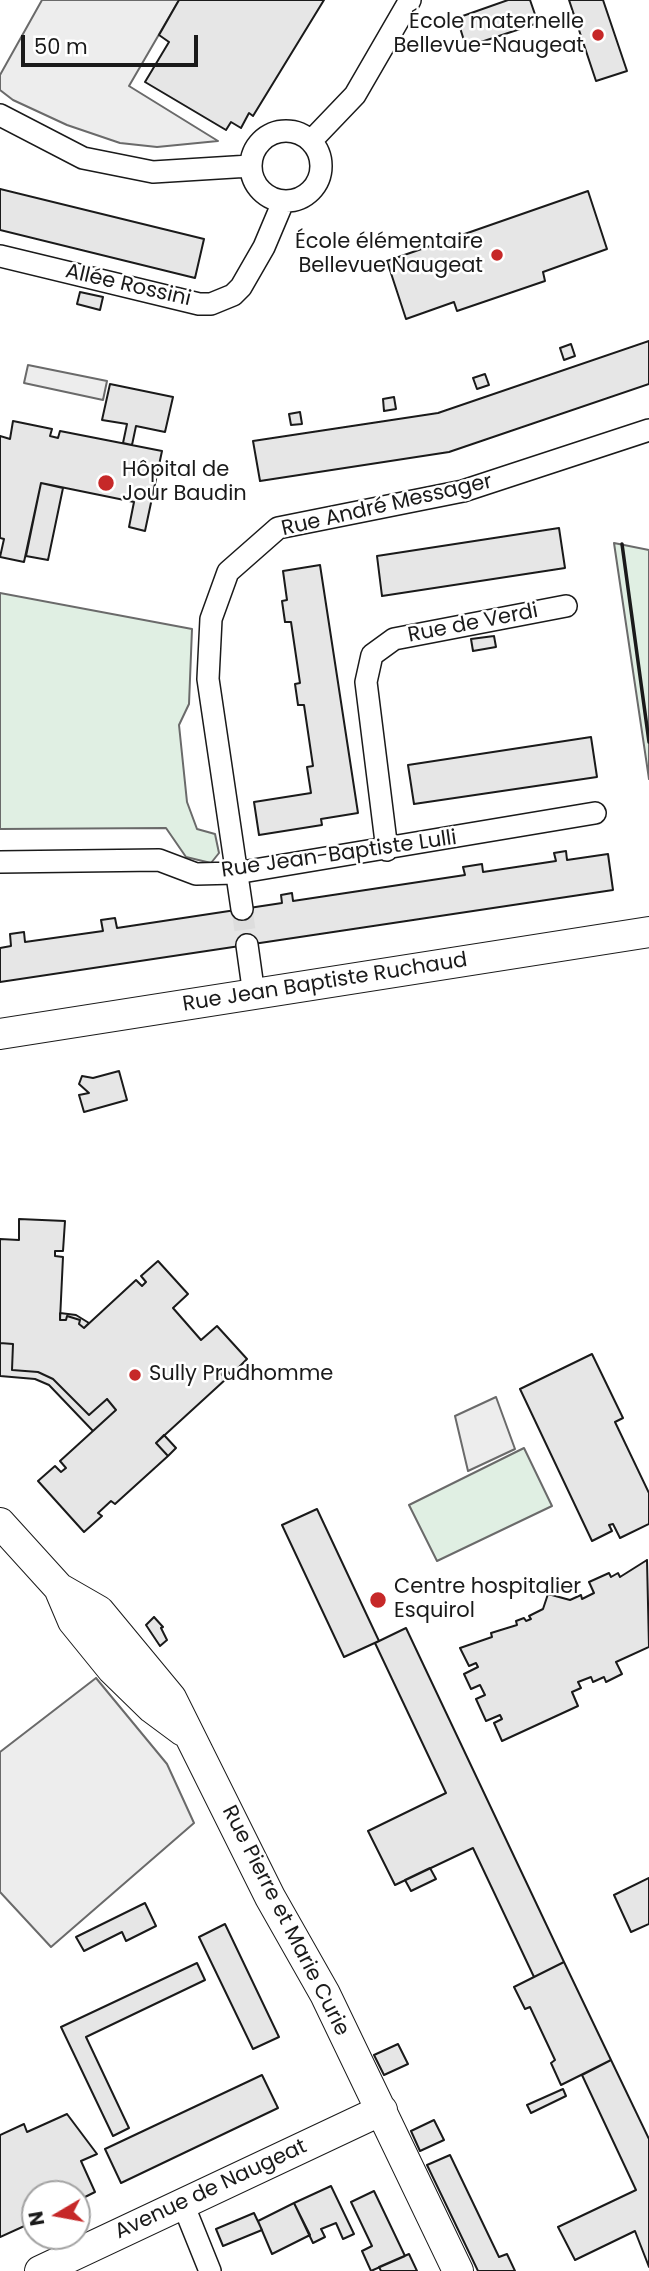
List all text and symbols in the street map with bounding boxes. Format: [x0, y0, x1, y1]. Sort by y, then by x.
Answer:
place label: École maternelle Bellevue-Naugeat [393, 10, 584, 60]
scale bar [24, 21, 201, 65]
marker: École maternelle Bellevue-Naugeat [590, 27, 606, 43]
text: 50 m [34, 32, 88, 61]
place label: École élémentaire Bellevue Naugeat [295, 230, 483, 280]
marker: École élémentaire Bellevue Naugeat [489, 247, 505, 263]
street label: Allée Rossini [63, 259, 193, 313]
place label: Hôpital de Jour Baudin [122, 458, 247, 508]
street label: Rue André Messager [279, 470, 495, 542]
marker: Hôpital de Jour Baudin [96, 473, 116, 493]
street label: Rue de Verdi [406, 599, 540, 649]
street label: Rue Jean-Baptiste Lulli [220, 826, 458, 884]
street label: Rue Jean Baptiste Ruchaud [181, 948, 469, 1018]
place label: Sully Prudhomme [149, 1362, 333, 1388]
marker: Sully Prudhomme [127, 1367, 143, 1383]
place label: Centre hospitalier Esquirol [394, 1575, 581, 1625]
marker: Centre hospitalier Esquirol [368, 1590, 388, 1610]
street label: Rue Pierre et Marie Curie [216, 1802, 354, 2040]
street label: Avenue de Naugeat [111, 2134, 311, 2246]
north arrow [21, 2180, 91, 2250]
text: N [22, 2209, 51, 2228]

